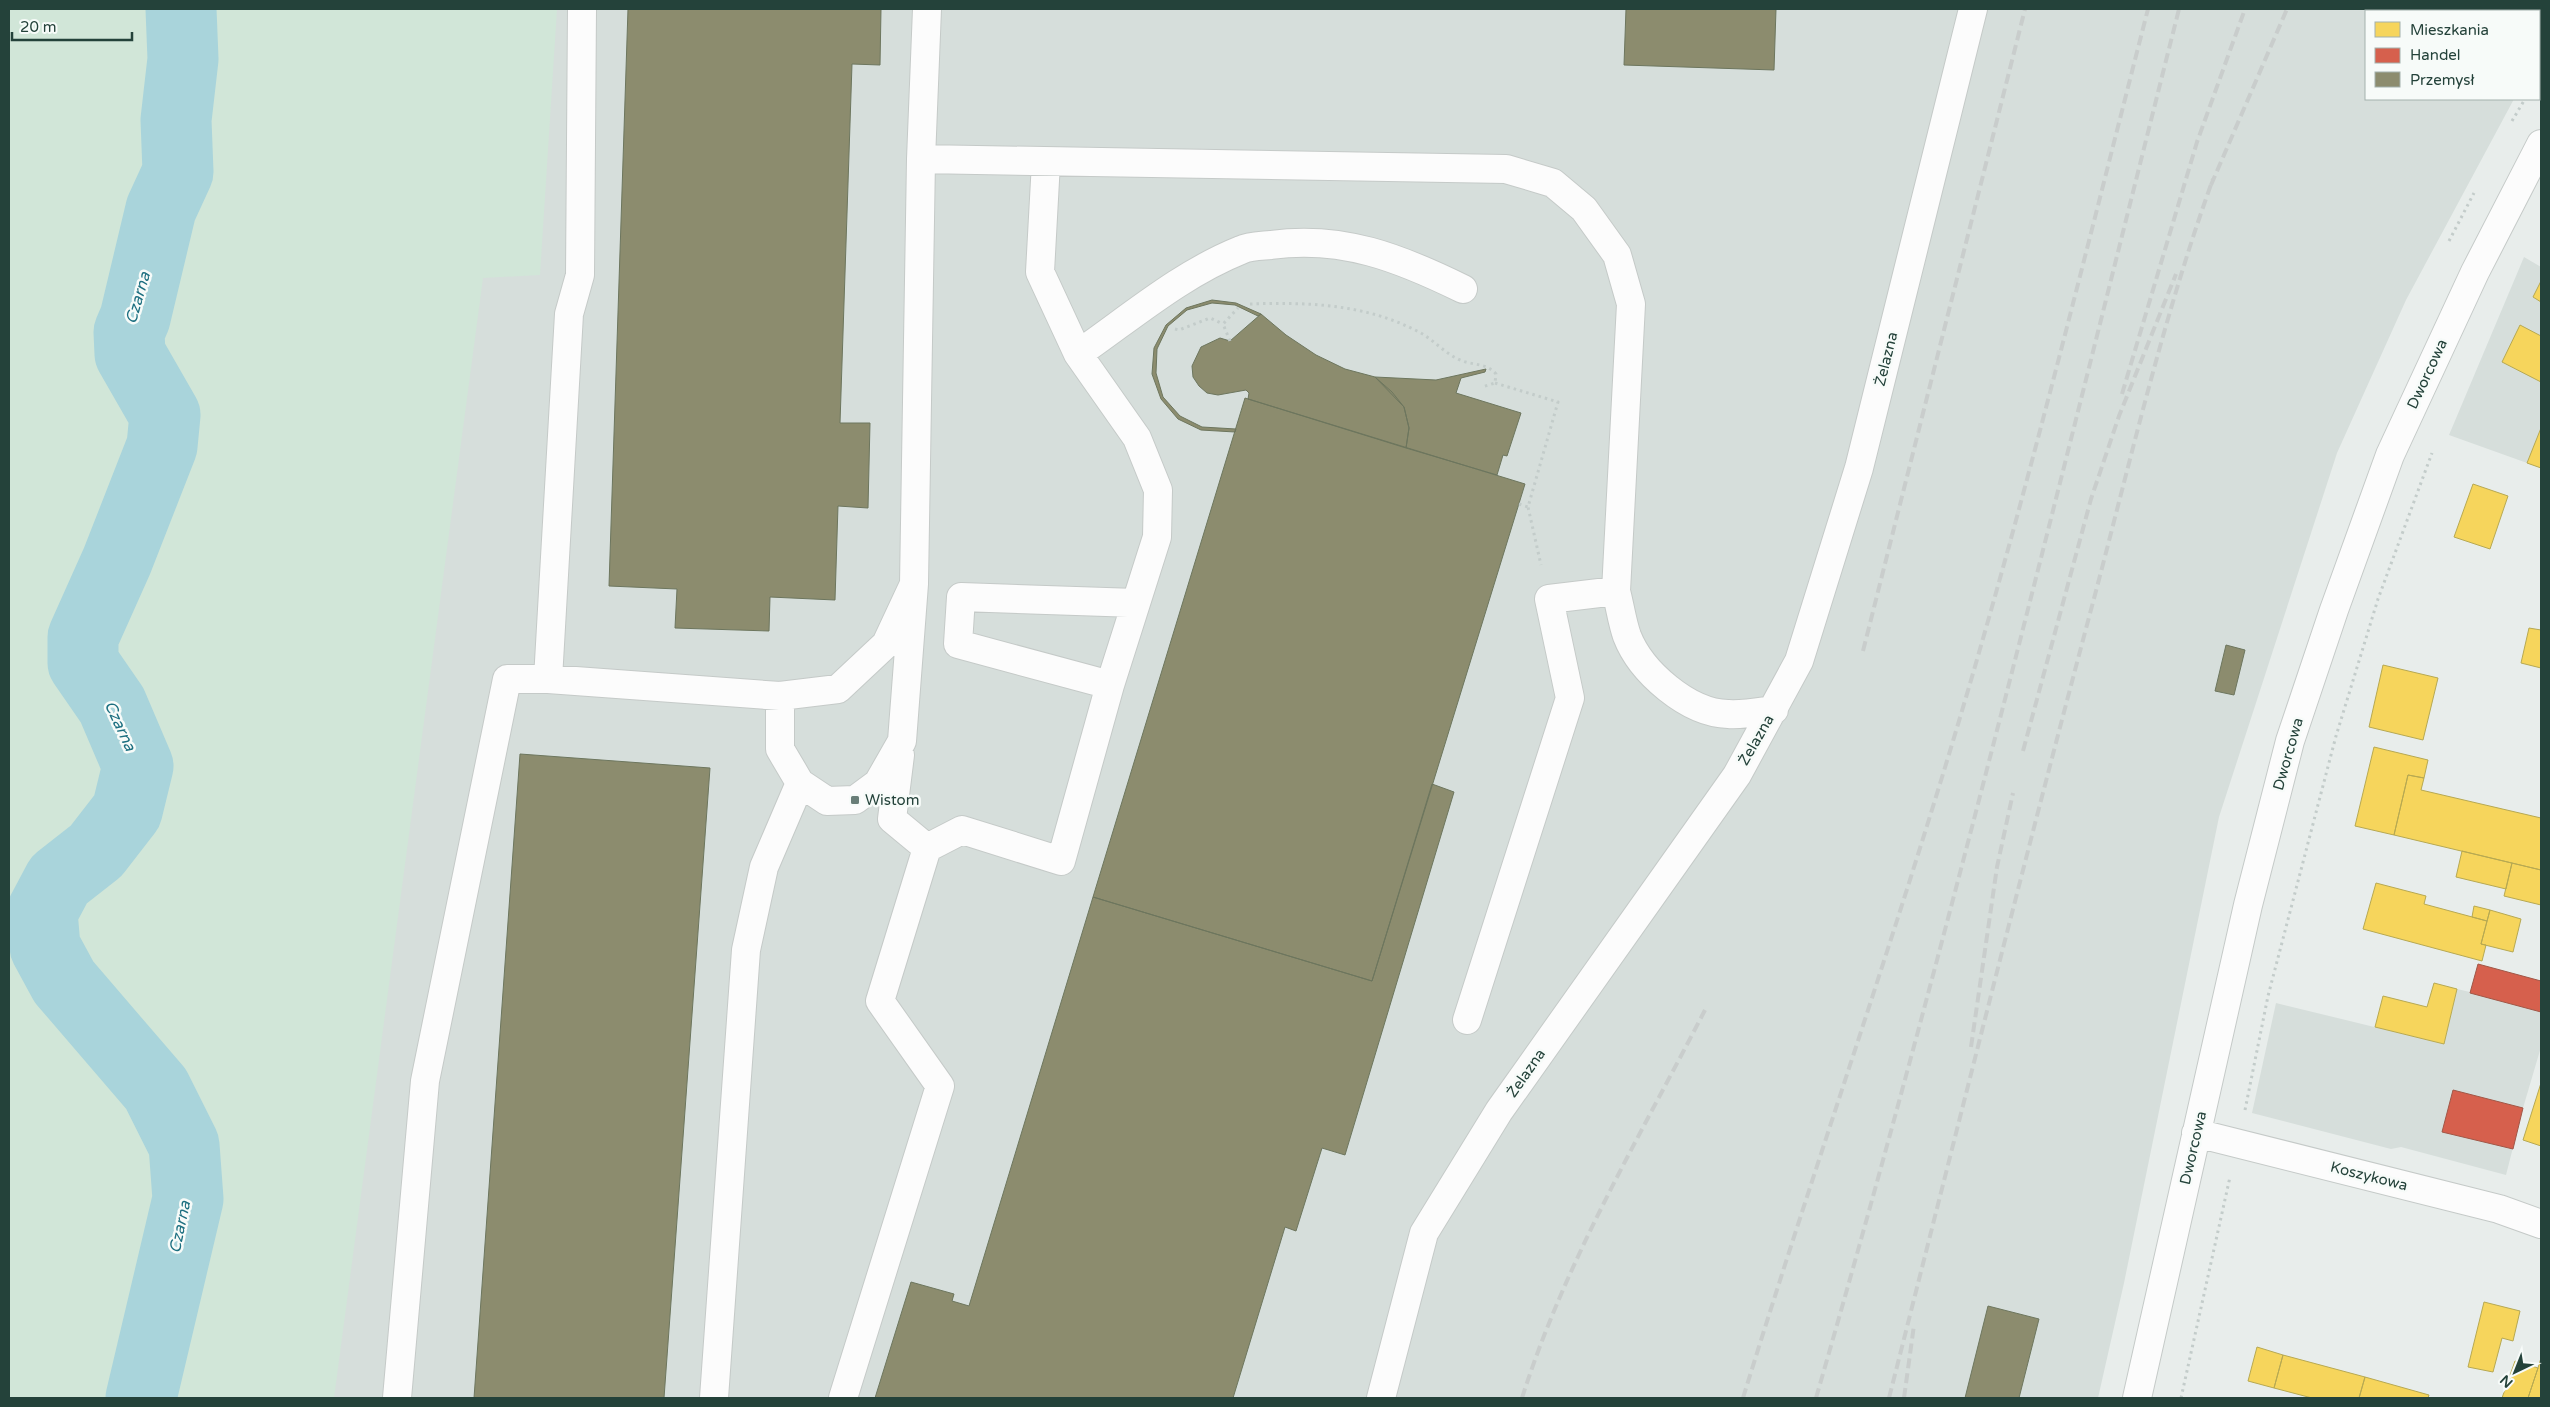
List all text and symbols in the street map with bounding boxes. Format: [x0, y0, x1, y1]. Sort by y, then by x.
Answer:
scale bar [12, 10, 132, 42]
legend [2365, 10, 2540, 100]
text: 20 m [20, 18, 57, 36]
text: Mieszkania [2410, 21, 2489, 39]
text: Handel [2410, 46, 2461, 64]
text: Przemysł [2410, 71, 2475, 89]
water label: Czarna [121, 269, 155, 326]
street label: Żelazna [1871, 330, 1901, 388]
street label: Dworcowa [2403, 336, 2451, 412]
water label: Czarna [100, 698, 141, 755]
street label: Żelazna [1734, 712, 1778, 768]
street label: Dworcowa [2269, 716, 2307, 792]
place label: Wistom [865, 791, 919, 809]
marker: Wistom [849, 794, 861, 806]
street label: Żelazna [1503, 1045, 1549, 1101]
street label: Dworcowa [2176, 1110, 2210, 1186]
street label: Koszykowa [2328, 1158, 2410, 1194]
water label: Czarna [165, 1198, 195, 1255]
north arrow [2490, 1347, 2540, 1397]
text: N [2497, 1371, 2516, 1391]

